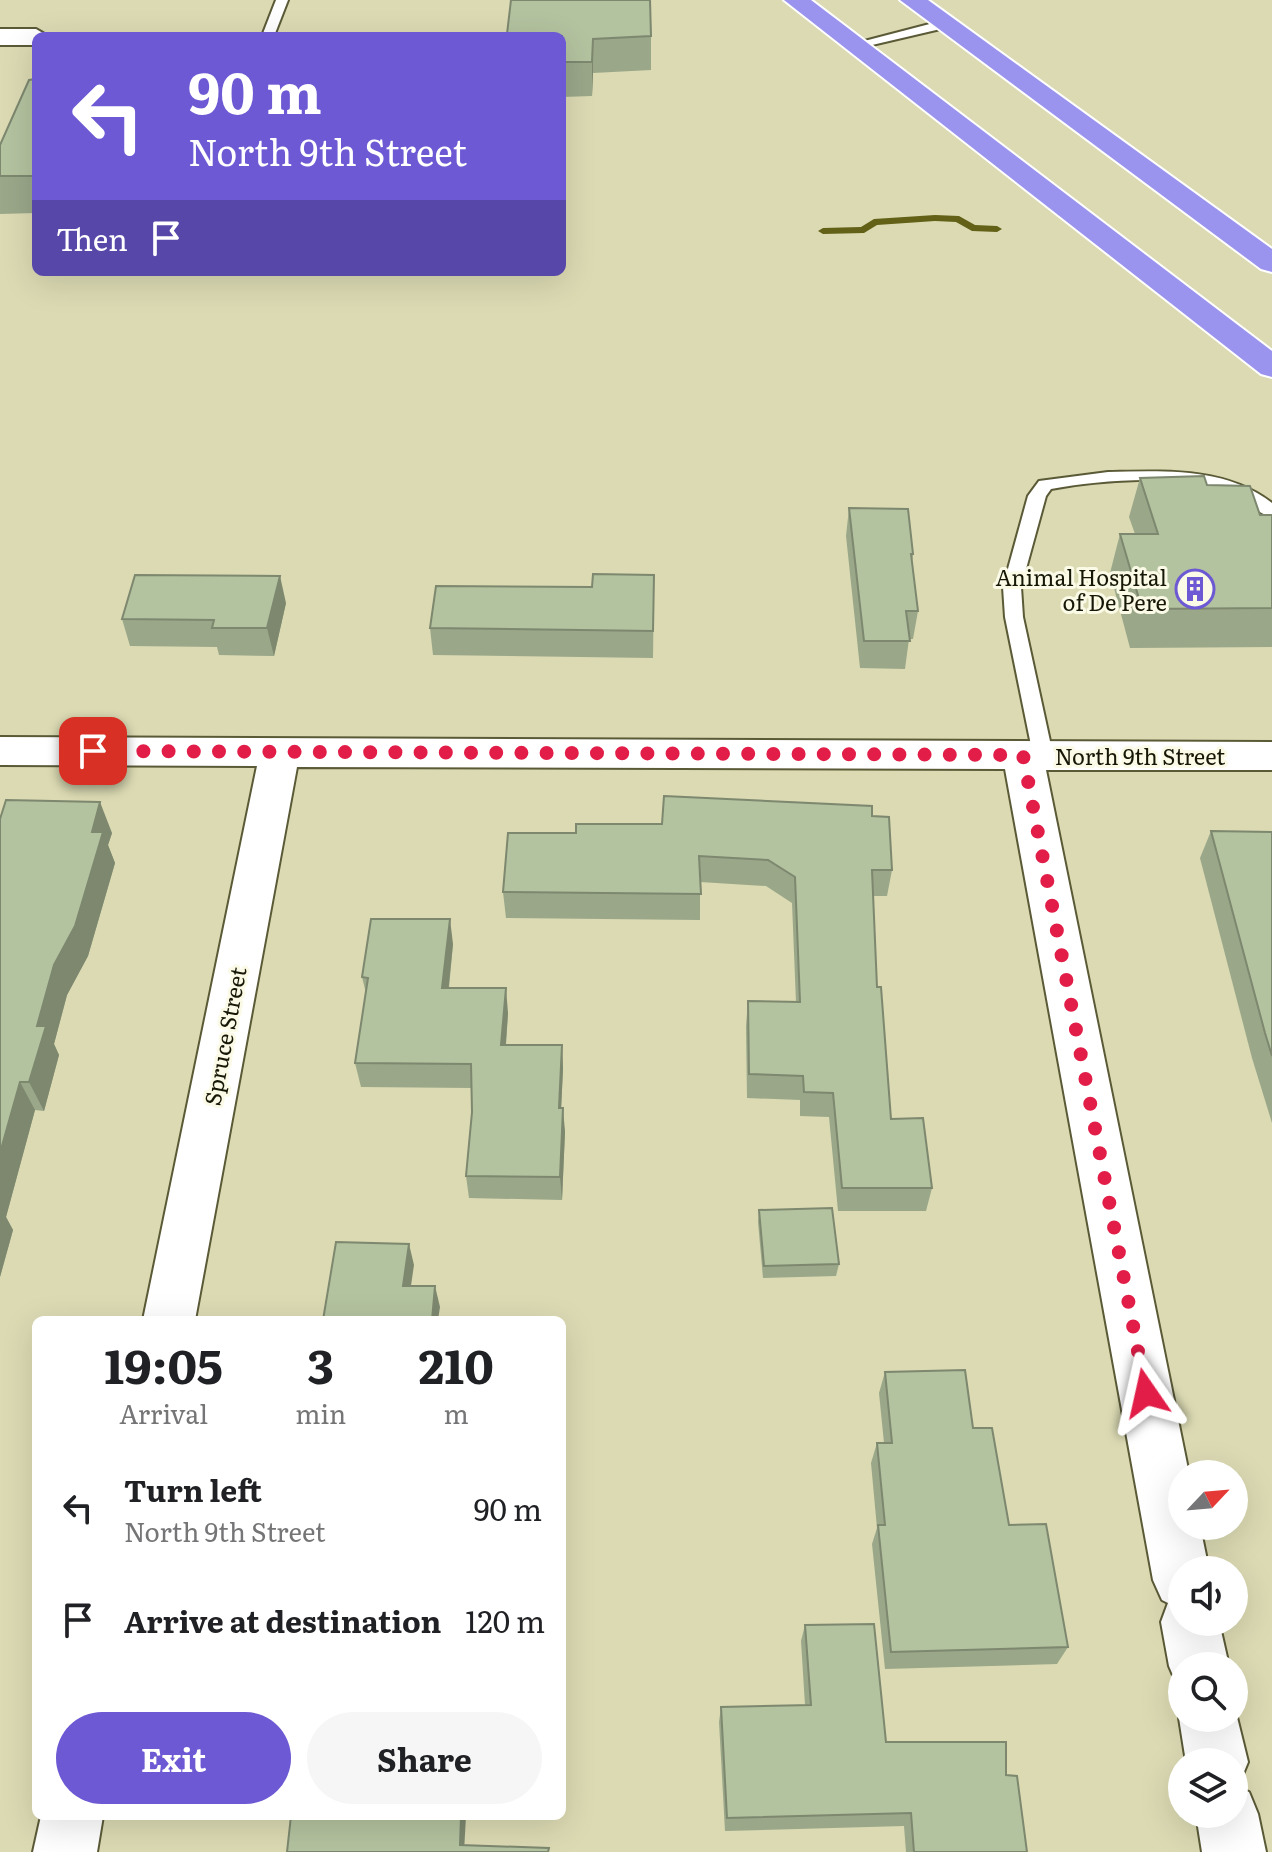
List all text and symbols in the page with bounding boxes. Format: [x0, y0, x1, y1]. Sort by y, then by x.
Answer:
text: 90 m [188, 48, 322, 131]
icon: left [56, 64, 160, 168]
text: North 9th Street [188, 124, 467, 177]
text: Then [56, 216, 128, 260]
icon: arrive [144, 216, 188, 260]
place label: Animal Hospital of De Pere [996, 560, 1167, 618]
building icon: Animal Hospital of De Pere [1174, 568, 1216, 610]
pin [59, 717, 127, 785]
icon: arrive [71, 729, 115, 773]
street label: North 9th Street [1055, 739, 1225, 772]
street label: Spruce Street [194, 964, 254, 1108]
text: 19:05 [104, 1328, 223, 1399]
text: 3 [307, 1328, 334, 1399]
text: 210 [419, 1328, 494, 1399]
position arrow [1104, 1351, 1188, 1435]
text: Arrival [119, 1393, 208, 1432]
text: min [295, 1393, 346, 1432]
text: m [444, 1393, 469, 1432]
north arrow [1168, 1460, 1248, 1540]
map controls [1168, 1460, 1248, 1828]
text: Turn left [124, 1467, 262, 1511]
icon: left [56, 1486, 100, 1530]
text: 90 m [474, 1486, 542, 1530]
text: North 9th Street [124, 1511, 326, 1550]
button: sound [1168, 1556, 1248, 1636]
icon: arrive [56, 1598, 100, 1642]
text: Arrive at destination [124, 1598, 441, 1642]
text: 120 m [465, 1598, 545, 1642]
button: search [1168, 1652, 1248, 1732]
button: Exit [56, 1712, 291, 1804]
button: Share [307, 1712, 542, 1804]
button: layers [1168, 1748, 1248, 1828]

